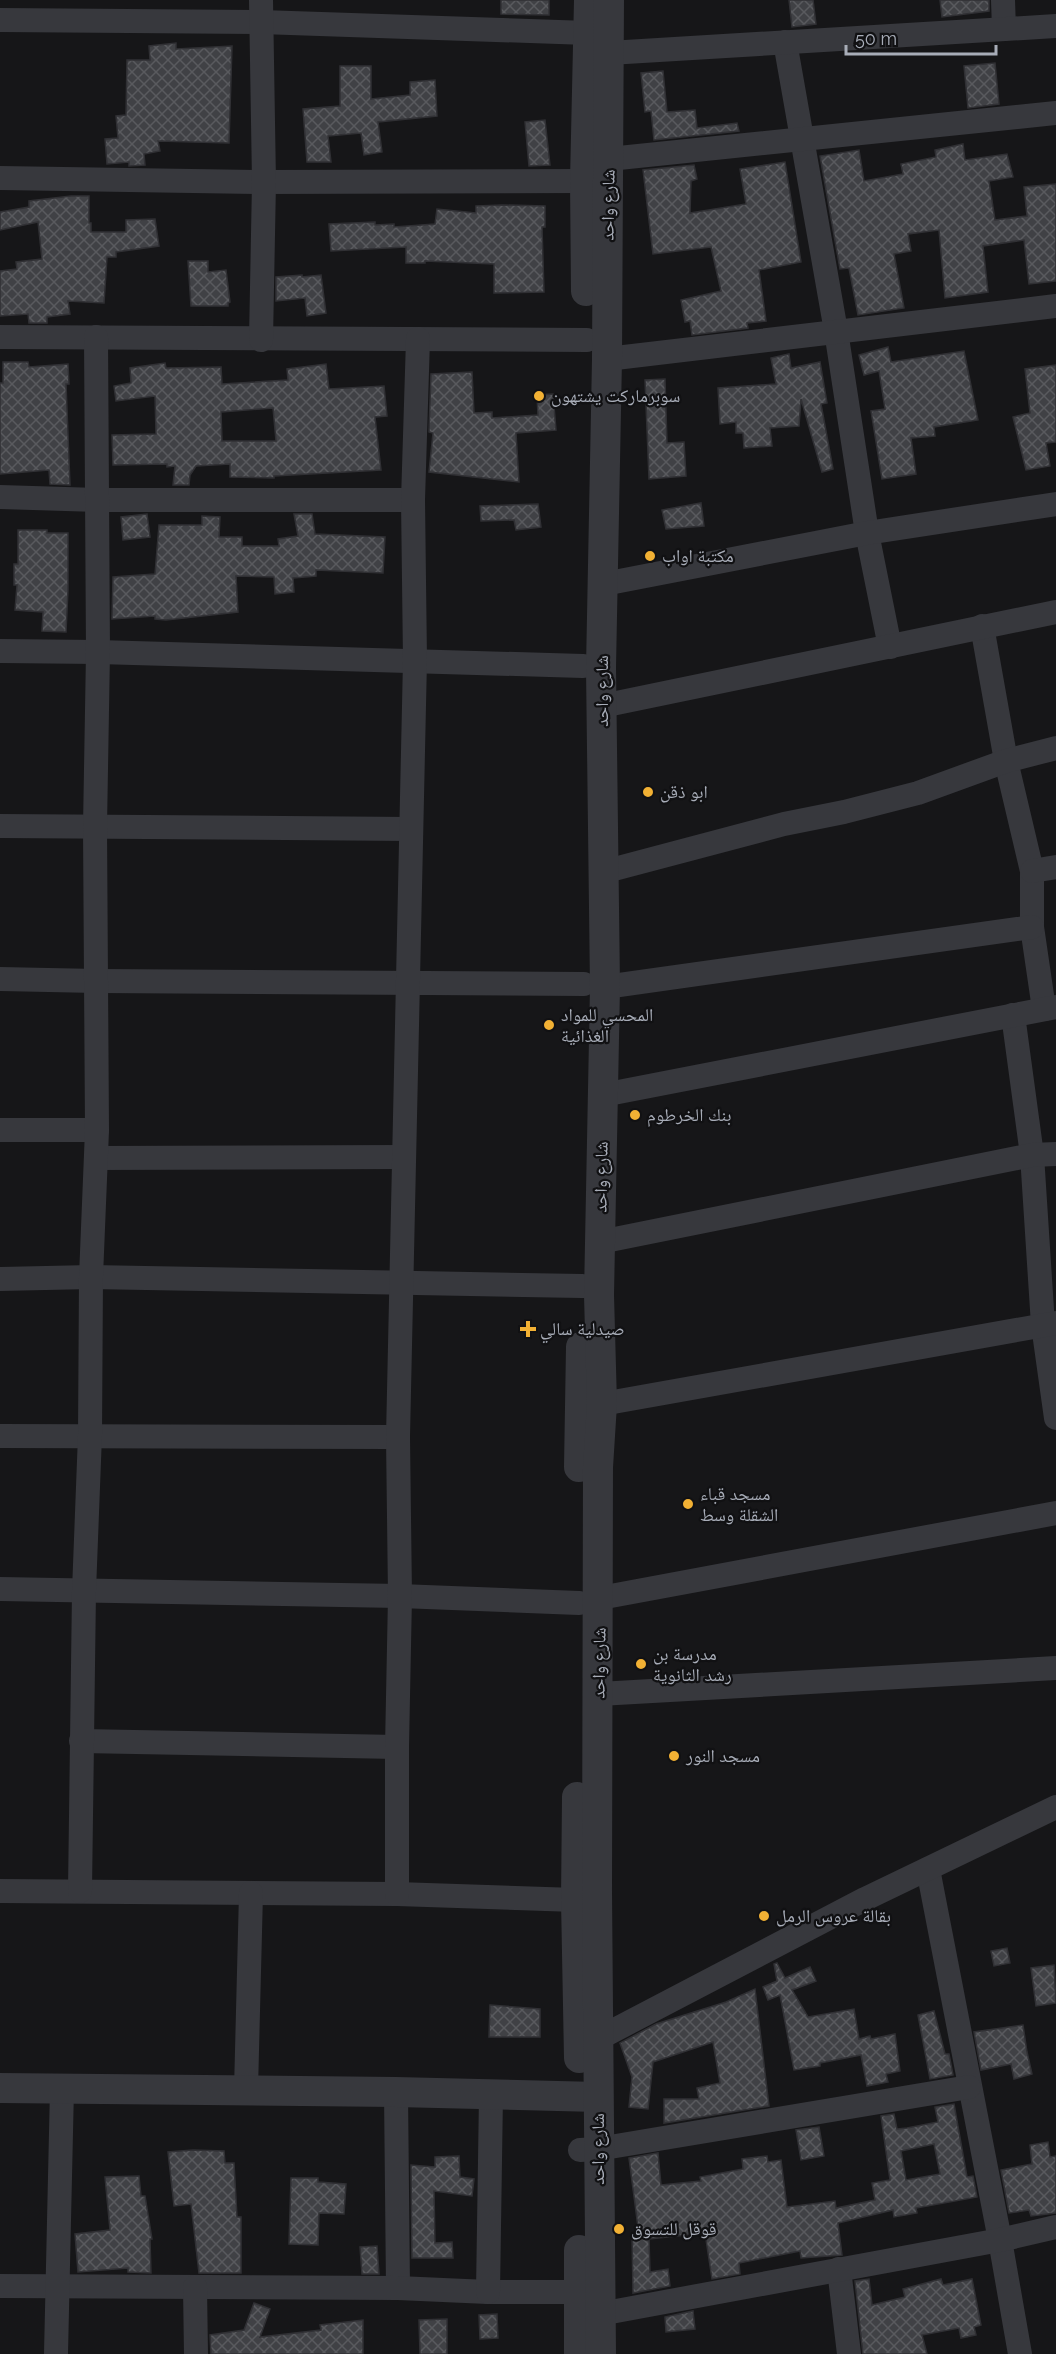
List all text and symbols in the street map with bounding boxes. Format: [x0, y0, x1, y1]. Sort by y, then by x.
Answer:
scale bar [846, 18, 996, 56]
text: 50 m [855, 28, 897, 49]
street label: شارع واحد [596, 169, 620, 241]
place label: سوبرماركت يشتهون [551, 385, 680, 407]
marker: سوبرماركت يشتهون [532, 389, 546, 403]
place label: مكتبة اواب [662, 545, 734, 567]
marker: مكتبة اواب [643, 549, 657, 563]
street label: شارع واحد [591, 655, 613, 727]
place label: ابو ذقن [660, 781, 708, 803]
marker: ابو ذقن [641, 785, 655, 799]
place label: المحسي للمواد الغذائية [561, 1004, 653, 1046]
marker: المحسي للمواد الغذائية [542, 1018, 556, 1032]
place label: بنك الخرطوم [647, 1104, 732, 1127]
marker: بنك الخرطوم [628, 1108, 642, 1122]
street label: شارع واحد [589, 1141, 613, 1213]
place label: صيدلية سالي [540, 1318, 625, 1344]
marker: صيدلية سالي [521, 1322, 535, 1336]
place label: مسجد قباء الشقلة وسط [700, 1483, 778, 1525]
marker: مسجد قباء الشقلة وسط [681, 1497, 695, 1511]
street label: شارع واحد [587, 1627, 611, 1699]
place label: مدرسة بن رشد الثانوية [653, 1643, 732, 1685]
marker: مدرسة بن رشد الثانوية [634, 1657, 648, 1671]
place label: مسجد النور [685, 1745, 760, 1766]
marker: مسجد النور [667, 1749, 681, 1763]
place label: بقالة عروس الرمل [776, 1905, 891, 1927]
marker: بقالة عروس الرمل [757, 1909, 771, 1923]
street label: شارع واحد [587, 2113, 609, 2185]
place label: قوقل للتسوق [631, 2218, 716, 2240]
marker: قوقل للتسوق [612, 2222, 626, 2236]

